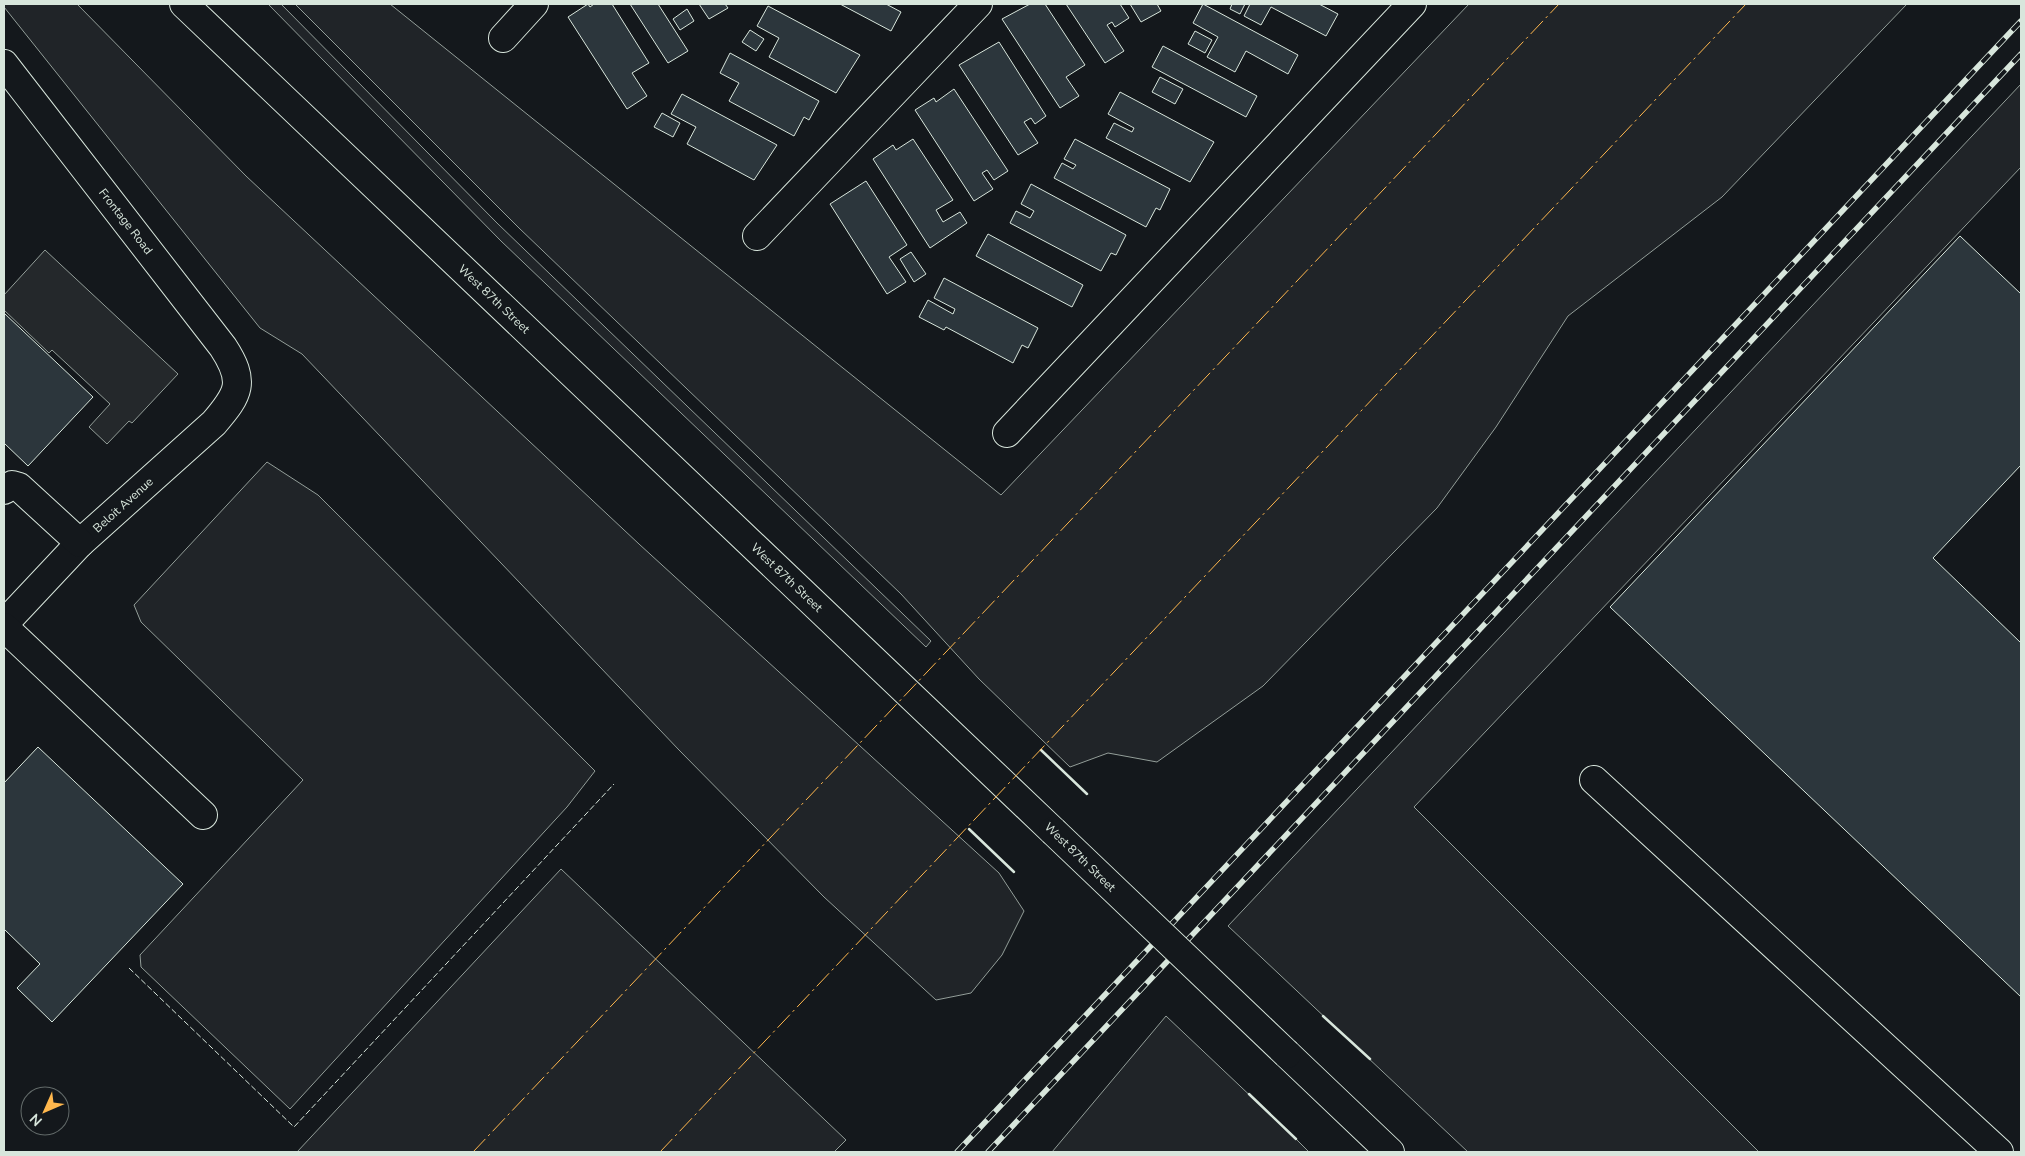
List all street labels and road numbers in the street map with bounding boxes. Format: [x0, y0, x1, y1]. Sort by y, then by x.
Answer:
street label: Frontage Road [95, 185, 156, 258]
street label: West 87th Street [455, 261, 534, 338]
street label: Beloit Avenue [90, 474, 156, 536]
street label: West 87th Street [747, 540, 827, 616]
street label: West 87th Street [1041, 819, 1120, 896]

